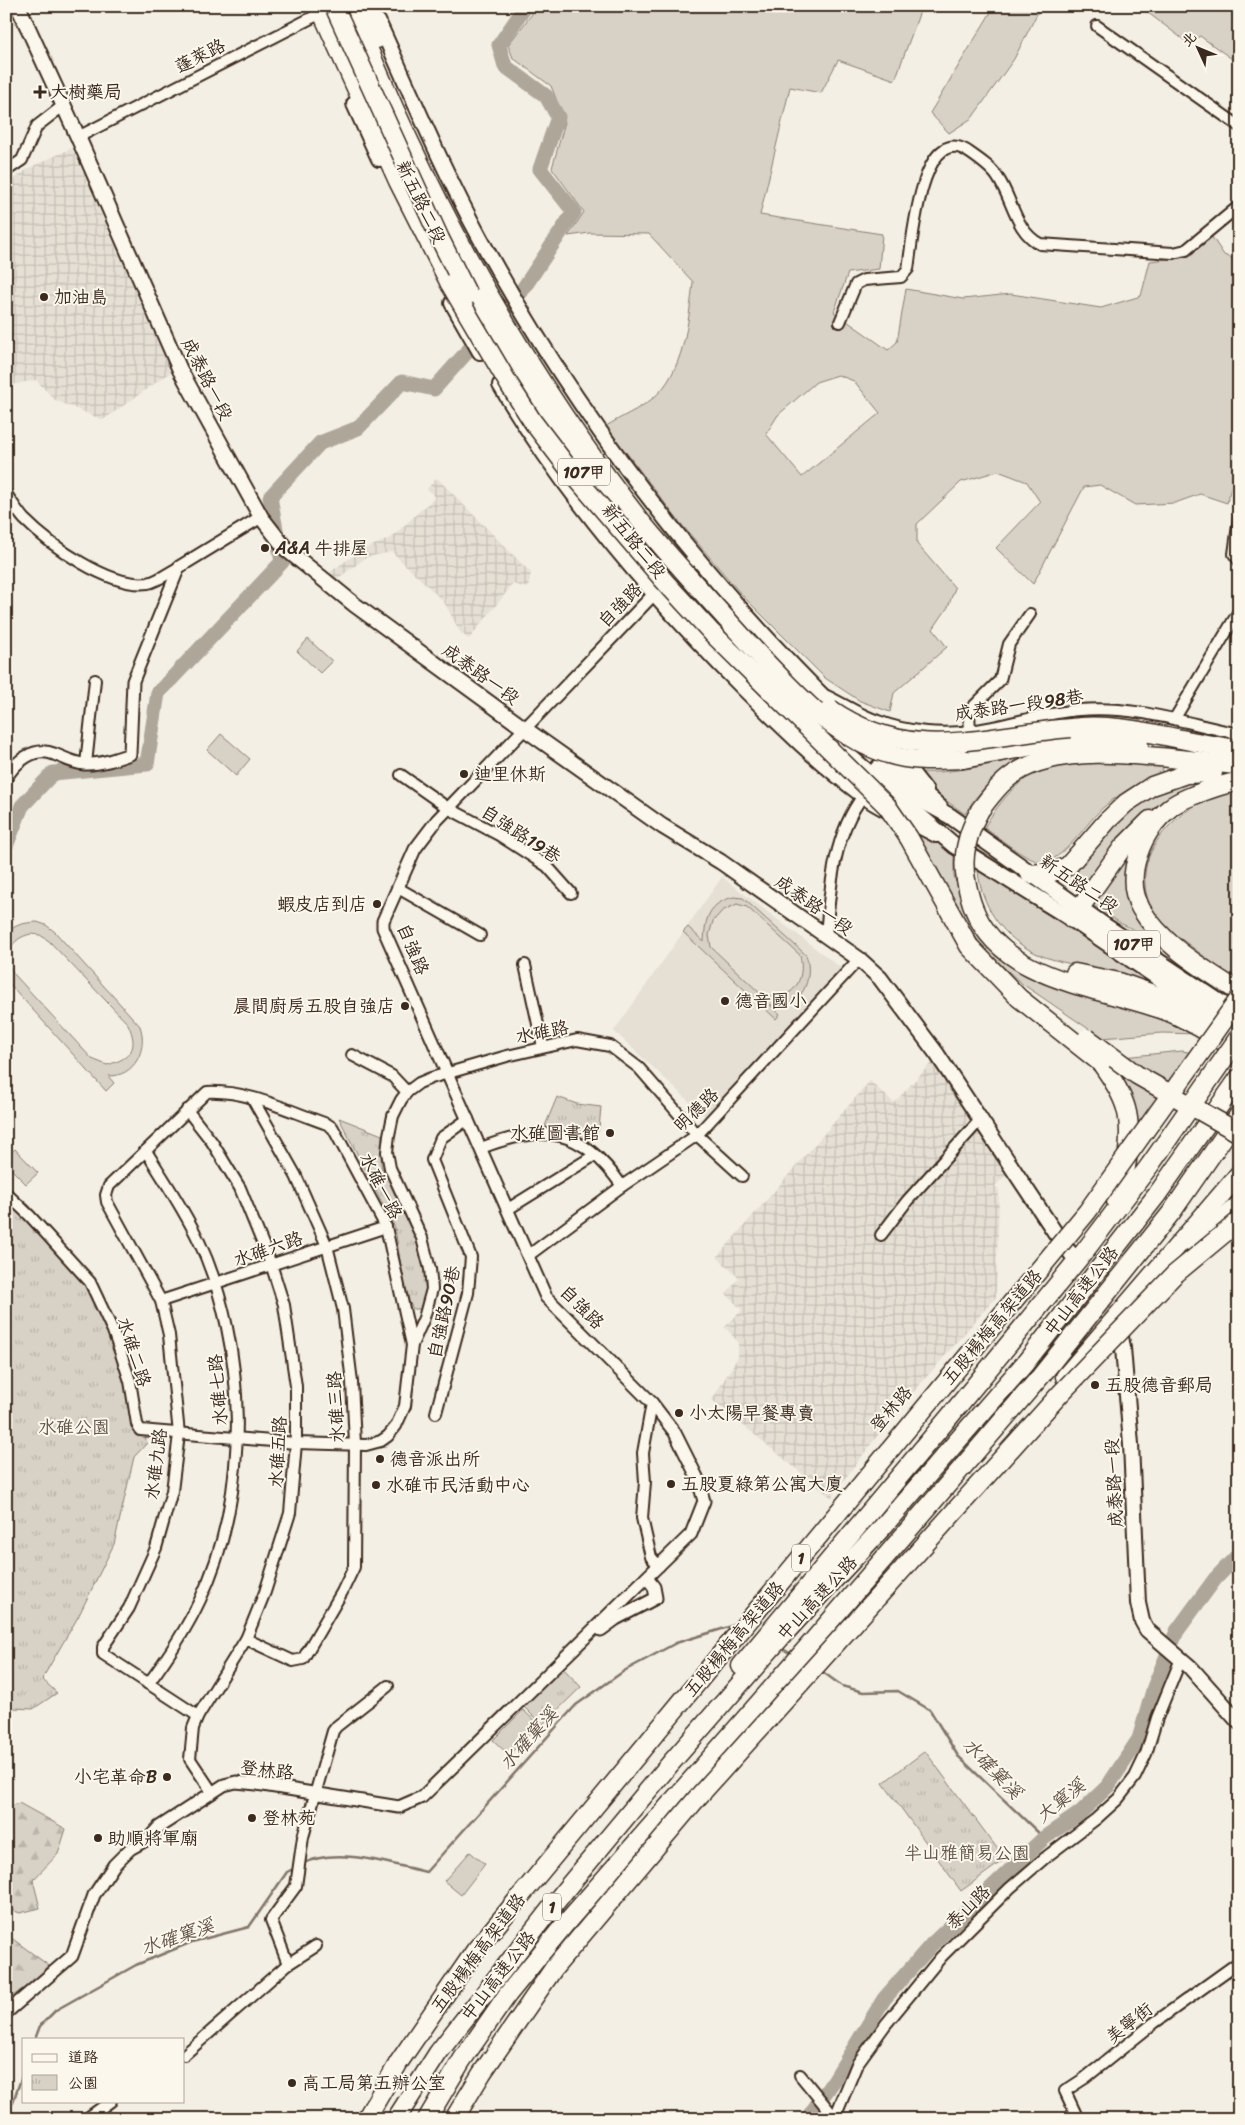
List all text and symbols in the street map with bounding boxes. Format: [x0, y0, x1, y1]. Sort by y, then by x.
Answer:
north arrow [1172, 22, 1222, 72]
text: 北 [1175, 26, 1203, 53]
street label: 蓬萊路 [169, 29, 231, 83]
place label: 大樹藥局 [50, 76, 122, 108]
marker: 大樹藥局 [34, 86, 46, 98]
street label: 新五路二段 [387, 155, 455, 249]
place label: 加油島 [54, 281, 108, 313]
marker: 加油島 [38, 291, 50, 303]
street label: 成泰路一段 [172, 332, 242, 426]
road number: 107甲 [558, 458, 610, 486]
street label: 新五路二段 [593, 496, 675, 586]
place label: A&A 牛排屋 [274, 532, 369, 564]
marker: A&A 牛排屋 [259, 542, 271, 554]
street label: 自強路 [590, 574, 650, 636]
street label: 成泰路一段 [435, 635, 527, 713]
street label: 成泰路一段98巷 [952, 680, 1086, 730]
place label: 迪里休斯 [474, 758, 546, 790]
marker: 迪里休斯 [458, 768, 470, 780]
street label: 自強路19巷 [474, 796, 568, 872]
street label: 新五路二段 [1033, 846, 1125, 922]
street label: 成泰路一段 [768, 866, 860, 944]
place label: 蝦皮店到店 [277, 888, 367, 920]
marker: 蝦皮店到店 [371, 898, 383, 910]
street label: 自強路 [388, 918, 438, 980]
road number: 107甲 [1108, 931, 1160, 958]
place label: 德音國小 [735, 985, 807, 1017]
place label: 晨間廚房五股自強店 [233, 990, 395, 1022]
marker: 德音國小 [719, 995, 731, 1007]
marker: 晨間廚房五股自強店 [399, 1000, 411, 1012]
street label: 水碓路 [512, 1011, 572, 1053]
street label: 明德路 [665, 1080, 727, 1140]
place label: 水碓圖書館 [510, 1117, 600, 1149]
marker: 水碓圖書館 [604, 1127, 616, 1139]
street label: 水碓一路 [350, 1147, 412, 1225]
street label: 水碓六路 [229, 1222, 307, 1276]
street label: 中山高速公路 [1035, 1239, 1127, 1343]
street label: 自強路90巷 [419, 1262, 469, 1362]
street label: 五股楊梅高架道路 [933, 1262, 1051, 1392]
street label: 自強路 [552, 1277, 612, 1337]
street label: 水碓二路 [108, 1313, 160, 1391]
street label: 水碓七路 [199, 1353, 237, 1427]
place label: 五股德音郵局 [1105, 1369, 1213, 1401]
street label: 水碓三路 [318, 1370, 354, 1444]
street label: 登林路 [861, 1378, 921, 1440]
marker: 五股德音郵局 [1089, 1379, 1101, 1391]
place label: 小太陽早餐專賣 [689, 1397, 815, 1429]
marker: 小太陽早餐專賣 [673, 1407, 685, 1419]
park label: 水碓公園 [38, 1411, 110, 1443]
street label: 水碓五路 [260, 1415, 296, 1489]
street label: 水碓九路 [136, 1426, 176, 1502]
street label: 成泰路一段 [1096, 1437, 1132, 1529]
place label: 德音派出所 [390, 1443, 480, 1475]
marker: 德音派出所 [374, 1453, 386, 1465]
place label: 五股夏綠第公寓大廈 [681, 1468, 843, 1500]
place label: 水碓市民活動中心 [386, 1469, 530, 1501]
marker: 五股夏綠第公寓大廈 [665, 1478, 677, 1490]
marker: 水碓市民活動中心 [370, 1479, 382, 1491]
road number: 1 [792, 1545, 810, 1572]
street label: 中山高速公路 [768, 1548, 866, 1648]
street label: 五股楊梅高架道路 [675, 1574, 793, 1704]
water label: 水確窠溪 [491, 1698, 567, 1778]
water label: 水確窠溪 [954, 1730, 1032, 1808]
street label: 登林路 [238, 1751, 296, 1789]
place label: 小宅革命B [74, 1761, 157, 1793]
water label: 大窠溪 [1028, 1769, 1094, 1831]
marker: 小宅革命B [161, 1771, 173, 1783]
place label: 登林苑 [262, 1802, 316, 1834]
marker: 登林苑 [246, 1812, 258, 1824]
place label: 助順將軍廟 [108, 1822, 198, 1854]
marker: 助順將軍廟 [92, 1832, 104, 1844]
park label: 半山雅簡易公園 [904, 1837, 1030, 1869]
street label: 泰山路 [938, 1877, 998, 1937]
street label: 五股楊梅高架道路 [422, 1886, 534, 2020]
road number: 1 [543, 1894, 561, 1920]
water label: 水確窠溪 [136, 1908, 219, 1964]
street label: 中山高速公路 [452, 1924, 544, 2028]
street label: 美寧街 [1098, 1994, 1160, 2052]
legend [22, 2038, 185, 2102]
text: 道路 [68, 2044, 98, 2070]
place label: 高工局第五辦公室 [302, 2067, 446, 2099]
text: 公園 [68, 2070, 98, 2096]
marker: 高工局第五辦公室 [286, 2077, 298, 2089]

